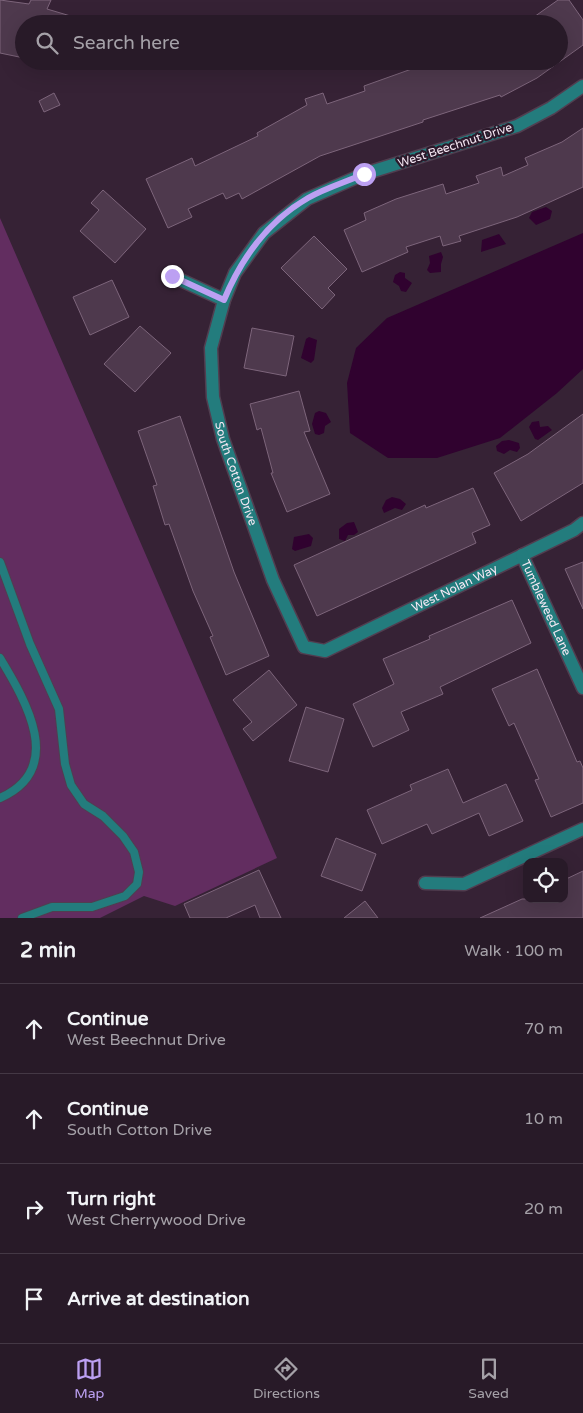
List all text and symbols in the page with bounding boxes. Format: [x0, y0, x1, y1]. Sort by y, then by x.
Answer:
search box [15, 15, 568, 70]
icon: search [33, 29, 61, 57]
text: Search here [73, 32, 180, 54]
street label: West Beechnut Drive [396, 120, 514, 170]
route start [353, 163, 376, 186]
route end [161, 265, 184, 288]
street label: South Cotton Drive [212, 420, 260, 528]
street label: Tumbleweed Lane [518, 558, 574, 658]
street label: West Nolan Way [409, 561, 500, 615]
map controls [523, 858, 568, 903]
button: locate [523, 858, 568, 903]
text: 2 min [20, 938, 76, 963]
text: Walk · 100 m [464, 941, 563, 961]
text: Continue [67, 1008, 149, 1030]
icon: ahead [20, 1015, 48, 1043]
text: 70 m [524, 1019, 563, 1039]
text: West Beechnut Drive [67, 1030, 226, 1050]
text: Continue [67, 1098, 149, 1120]
icon: ahead [20, 1105, 48, 1133]
text: 10 m [524, 1109, 563, 1129]
text: South Cotton Drive [67, 1120, 212, 1140]
text: Turn right [67, 1188, 155, 1210]
icon: right [20, 1195, 48, 1223]
text: 20 m [524, 1199, 563, 1219]
text: West Cherrywood Drive [67, 1210, 246, 1230]
icon: arrive [20, 1285, 48, 1313]
text: Arrive at destination [67, 1288, 250, 1310]
tab: Map [74, 1355, 104, 1402]
tab: Directions [253, 1355, 320, 1402]
tab: Saved [468, 1355, 509, 1402]

